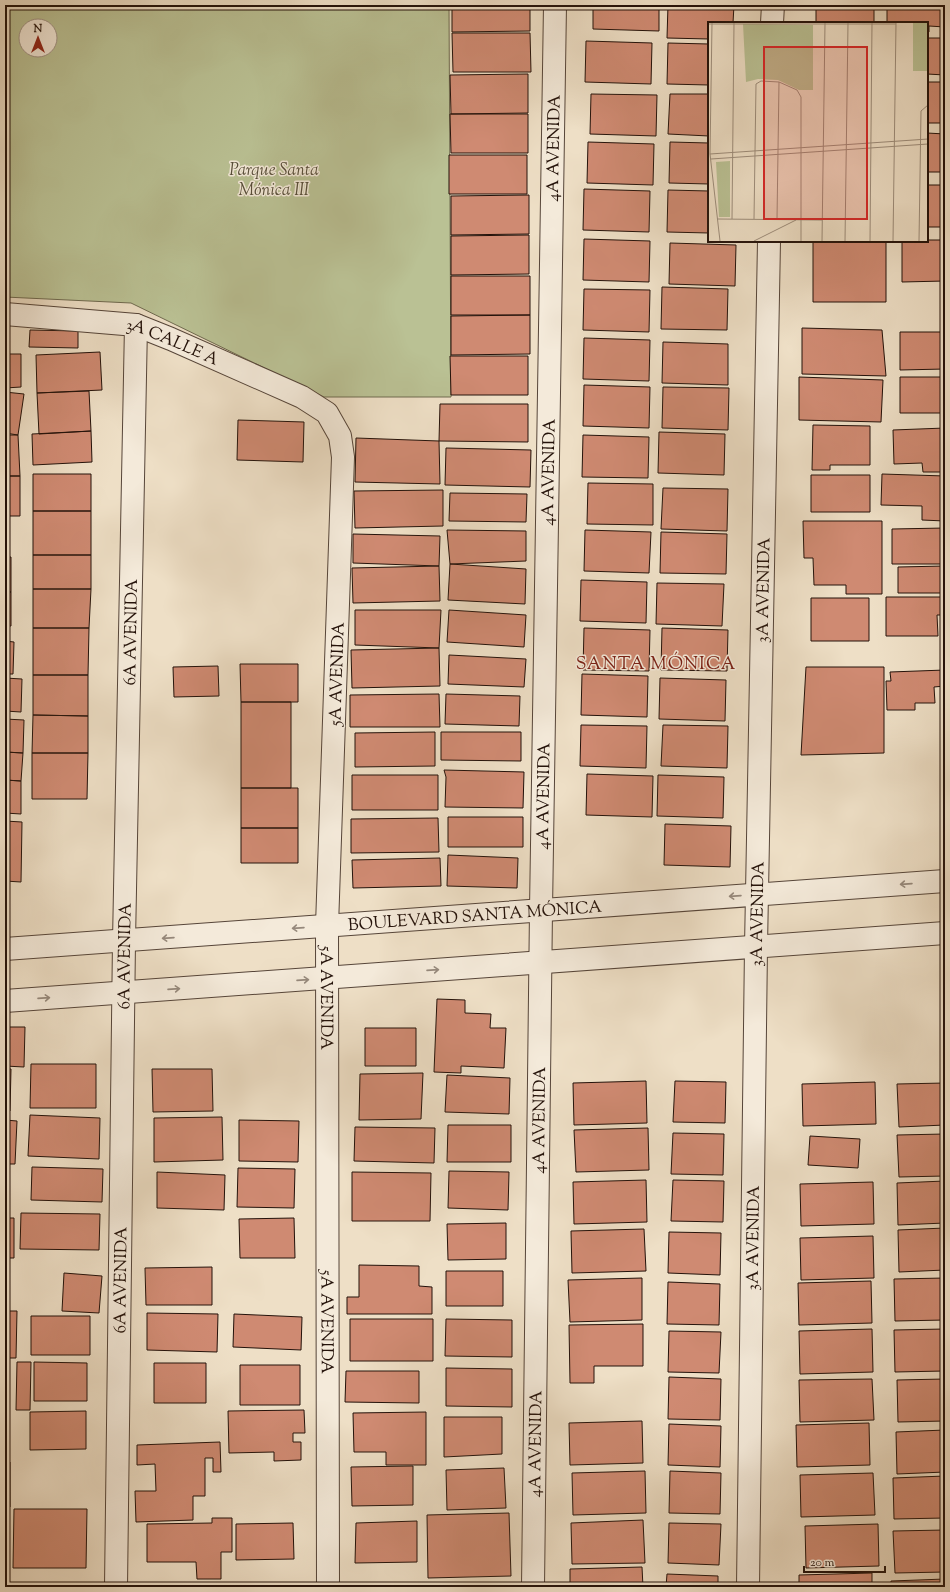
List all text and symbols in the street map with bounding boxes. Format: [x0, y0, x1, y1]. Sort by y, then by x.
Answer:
north arrow [18, 18, 58, 58]
text: N [33, 21, 43, 37]
inset map [708, 22, 928, 242]
street label: 4A AVENIDA [542, 94, 568, 202]
park label: Parque Santa Mónica III [229, 159, 319, 203]
street label: 3A CALLE A [125, 314, 222, 373]
street label: 4A AVENIDA [537, 418, 563, 526]
street label: 3A AVENIDA [752, 537, 778, 643]
street label: 6A AVENIDA [119, 578, 145, 686]
street label: 5A AVENIDA [324, 621, 352, 728]
district label: SANTA MÓNICA [576, 651, 736, 678]
street label: 4A AVENIDA [532, 742, 558, 850]
street label: 3A AVENIDA [746, 861, 772, 967]
one-way arrow [900, 880, 913, 887]
one-way arrow [729, 893, 742, 900]
street label: BOULEVARD SANTA MÓNICA [347, 896, 603, 938]
street label: 6A AVENIDA [113, 902, 139, 1010]
one-way arrow [292, 925, 305, 932]
one-way arrow [162, 934, 175, 941]
street label: 5A AVENIDA [313, 945, 337, 1050]
one-way arrow [426, 967, 439, 974]
one-way arrow [296, 976, 309, 983]
one-way arrow [167, 985, 180, 992]
one-way arrow [37, 995, 50, 1002]
street label: 4A AVENIDA [528, 1066, 553, 1174]
street label: 3A AVENIDA [742, 1185, 767, 1291]
street label: 6A AVENIDA [109, 1226, 134, 1334]
street label: 5A AVENIDA [314, 1269, 338, 1374]
street label: 4A AVENIDA [524, 1390, 549, 1498]
scale bar [804, 1548, 885, 1574]
text: 20 m [810, 1554, 835, 1572]

